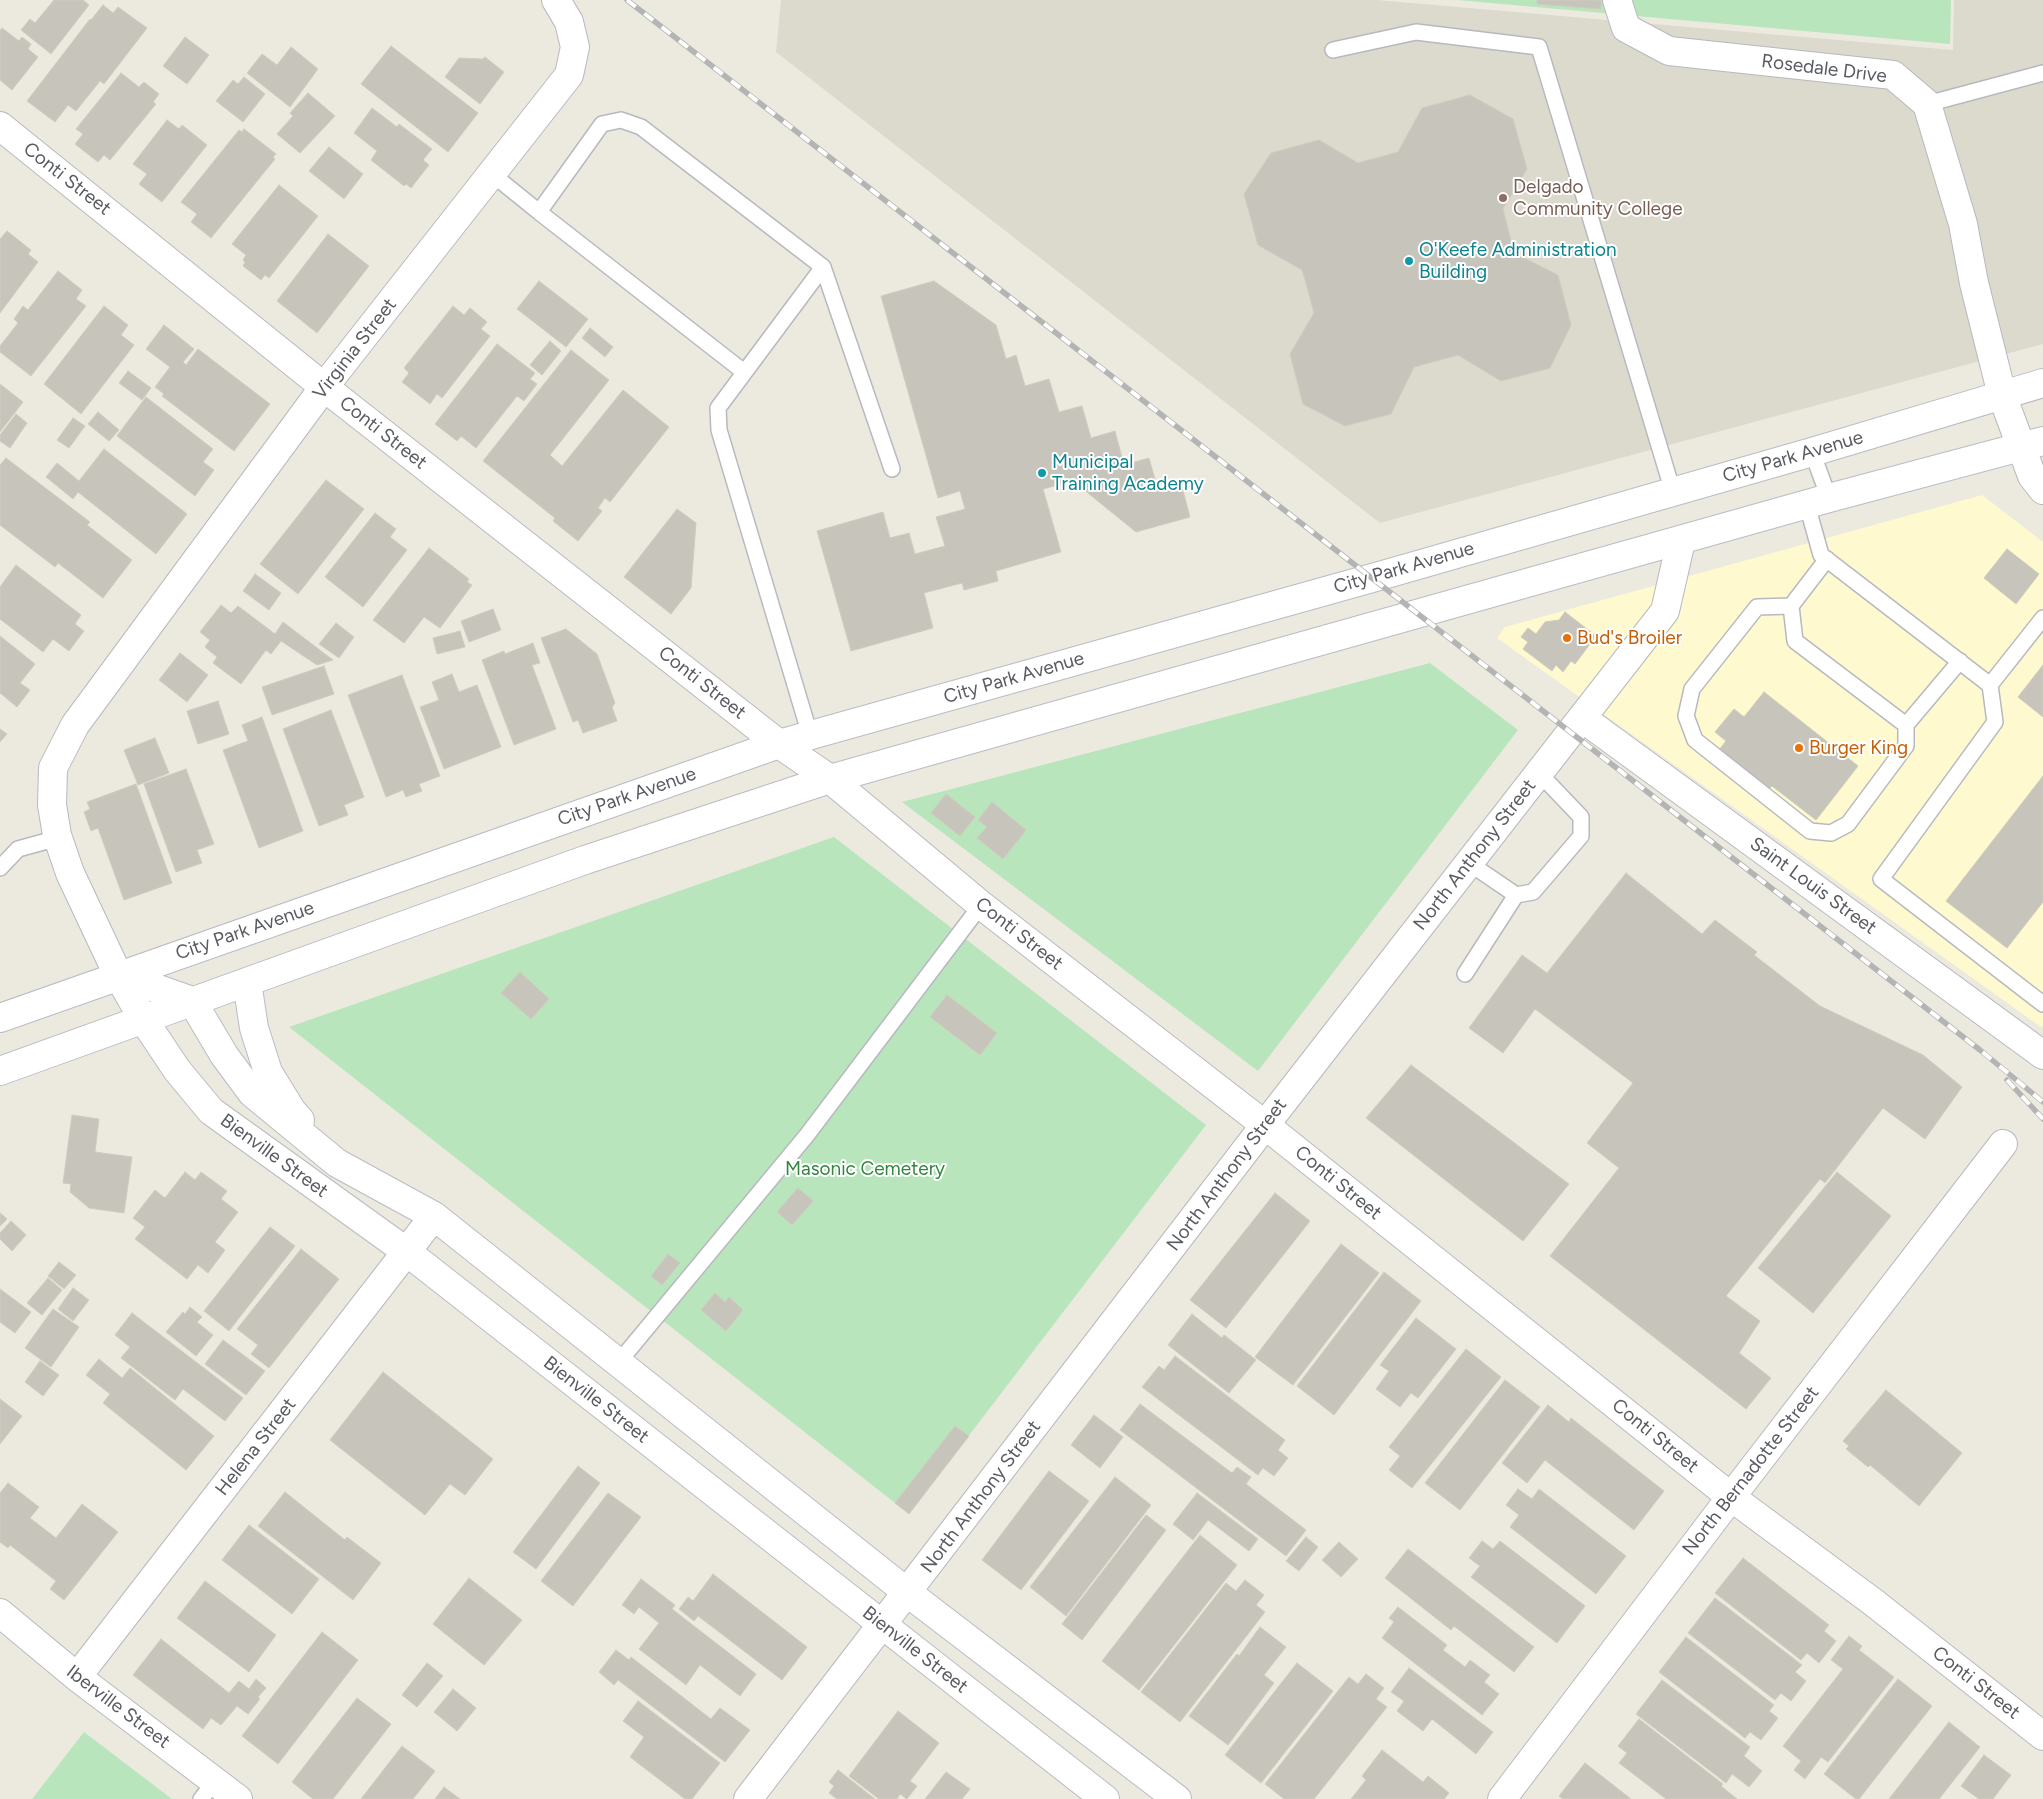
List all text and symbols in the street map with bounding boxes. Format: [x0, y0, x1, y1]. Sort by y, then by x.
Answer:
street label: Rosedale Drive [1760, 50, 1888, 88]
street label: Conti Street [19, 138, 115, 220]
place label: Delgado Community College [1513, 176, 1683, 220]
marker: Delgado Community College [1497, 192, 1509, 204]
place label: O'Keefe Administration Building [1419, 239, 1617, 283]
marker: O'Keefe Administration Building [1403, 255, 1415, 267]
street label: Virginia Street [308, 294, 402, 404]
street label: Conti Street [335, 392, 431, 474]
street label: City Park Avenue [1720, 426, 1866, 488]
place label: Municipal Training Academy [1052, 451, 1204, 495]
marker: Municipal Training Academy [1036, 467, 1048, 479]
street label: City Park Avenue [1331, 537, 1477, 599]
place label: Bud's Broiler [1577, 627, 1682, 649]
marker: Bud's Broiler [1561, 632, 1573, 644]
street label: Conti Street [654, 642, 750, 724]
street label: City Park Avenue [941, 647, 1087, 709]
place label: Burger King [1809, 737, 1908, 759]
marker: Burger King [1793, 742, 1805, 754]
street label: City Park Avenue [555, 763, 699, 831]
street label: North Anthony Street [1409, 775, 1541, 935]
street label: Saint Louis Street [1745, 832, 1881, 940]
street label: Conti Street [971, 893, 1067, 975]
street label: City Park Avenue [173, 897, 317, 965]
street label: North Anthony Street [1162, 1094, 1292, 1256]
street label: Bienville Street [216, 1109, 332, 1203]
street label: Conti Street [1290, 1141, 1386, 1225]
park label: Masonic Cemetery [785, 1158, 945, 1180]
street label: Bienville Street [539, 1352, 653, 1448]
street label: North Bernadotte Street [1678, 1382, 1824, 1560]
street label: Helena Street [211, 1394, 301, 1500]
street label: Conti Street [1607, 1394, 1703, 1478]
street label: North Anthony Street [916, 1416, 1046, 1578]
street label: Bienville Street [858, 1602, 972, 1698]
street label: Conti Street [1928, 1642, 2024, 1724]
street label: Iberville Street [62, 1661, 174, 1753]

